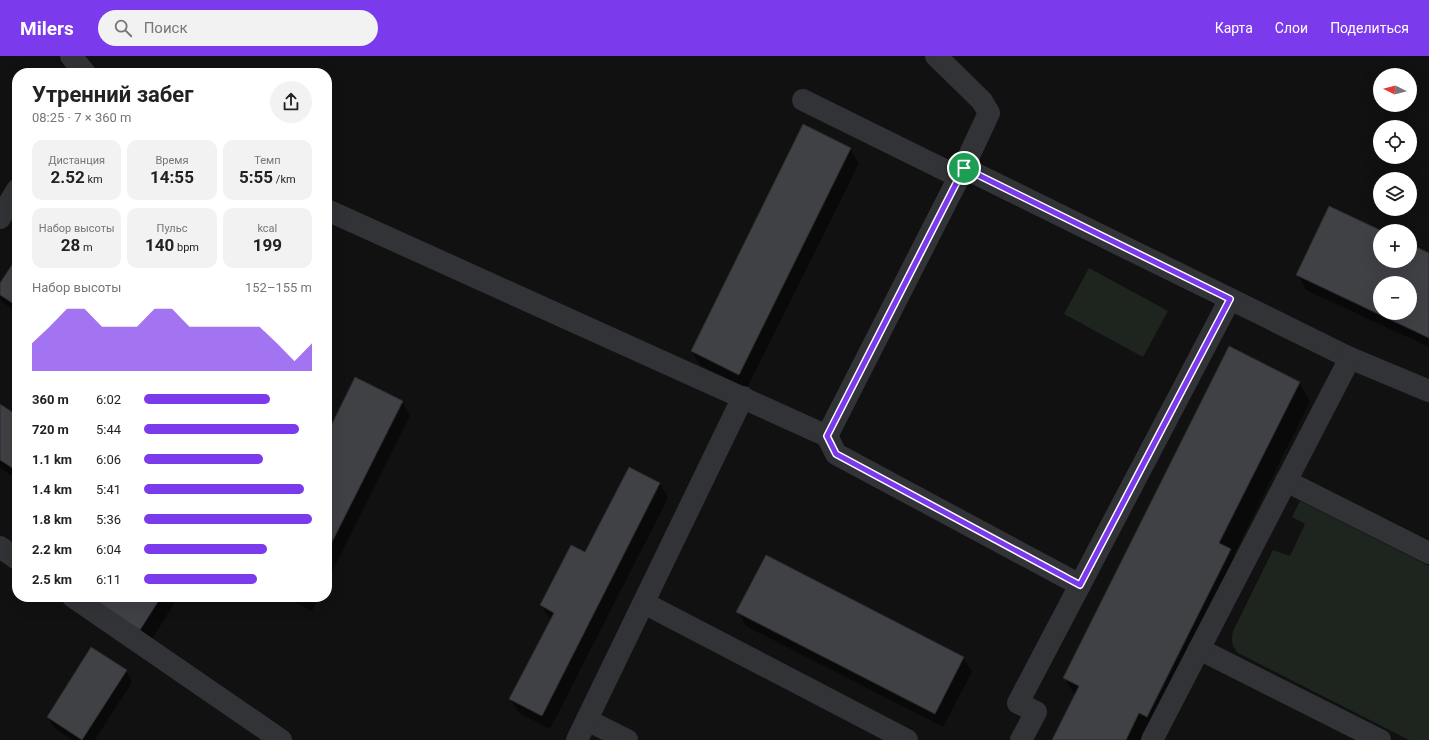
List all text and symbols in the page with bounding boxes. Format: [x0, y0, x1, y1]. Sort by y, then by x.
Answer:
search box [98, 10, 378, 46]
text: Milers [20, 17, 74, 40]
icon: search [112, 17, 134, 39]
text: Поиск [144, 19, 188, 37]
text: Карта [1215, 20, 1253, 36]
text: Слои [1275, 20, 1308, 36]
text: Поделиться [1330, 20, 1409, 36]
north arrow [1373, 68, 1417, 112]
map controls [1373, 68, 1417, 320]
button: share [270, 81, 312, 123]
text: Утренний забег [32, 82, 193, 107]
text: 08:25 · 7 × 360 m [32, 110, 131, 125]
button: locate [1373, 120, 1417, 164]
pin [947, 151, 981, 185]
text: Дистанция [48, 154, 105, 167]
text: Время [155, 154, 189, 167]
text: Темп [254, 154, 281, 167]
icon: arrive [953, 157, 975, 179]
text: 2.52 [51, 167, 85, 187]
text: 14:55 [150, 167, 194, 187]
text: 5:55 [239, 167, 273, 187]
button: layers [1373, 172, 1417, 216]
text: km [85, 173, 103, 186]
text: /km [273, 173, 296, 186]
text: Набор высоты [39, 222, 115, 235]
text: Пульс [157, 222, 187, 235]
text: kcal [257, 222, 277, 235]
button: + [1373, 224, 1417, 268]
text: 28 [61, 235, 80, 255]
text: 140 [145, 235, 174, 255]
text: 199 [253, 235, 282, 255]
text: m [80, 241, 93, 254]
text: bpm [174, 241, 199, 254]
button: − [1373, 276, 1417, 320]
text: Набор высоты [32, 280, 121, 295]
text: 152–155 m [245, 280, 312, 295]
text: 360 m [32, 392, 69, 407]
text: 6:02 [96, 392, 121, 407]
text: 720 m [32, 422, 69, 437]
text: 5:44 [96, 422, 121, 437]
text: 1.1 km [32, 452, 72, 467]
text: 6:06 [96, 452, 121, 467]
text: 1.4 km [32, 482, 72, 497]
text: 5:41 [96, 482, 121, 497]
text: 1.8 km [32, 512, 72, 527]
text: 5:36 [96, 512, 121, 527]
text: 2.2 km [32, 542, 72, 557]
text: 6:04 [96, 542, 121, 557]
text: 2.5 km [32, 572, 72, 587]
text: 6:11 [96, 572, 121, 587]

